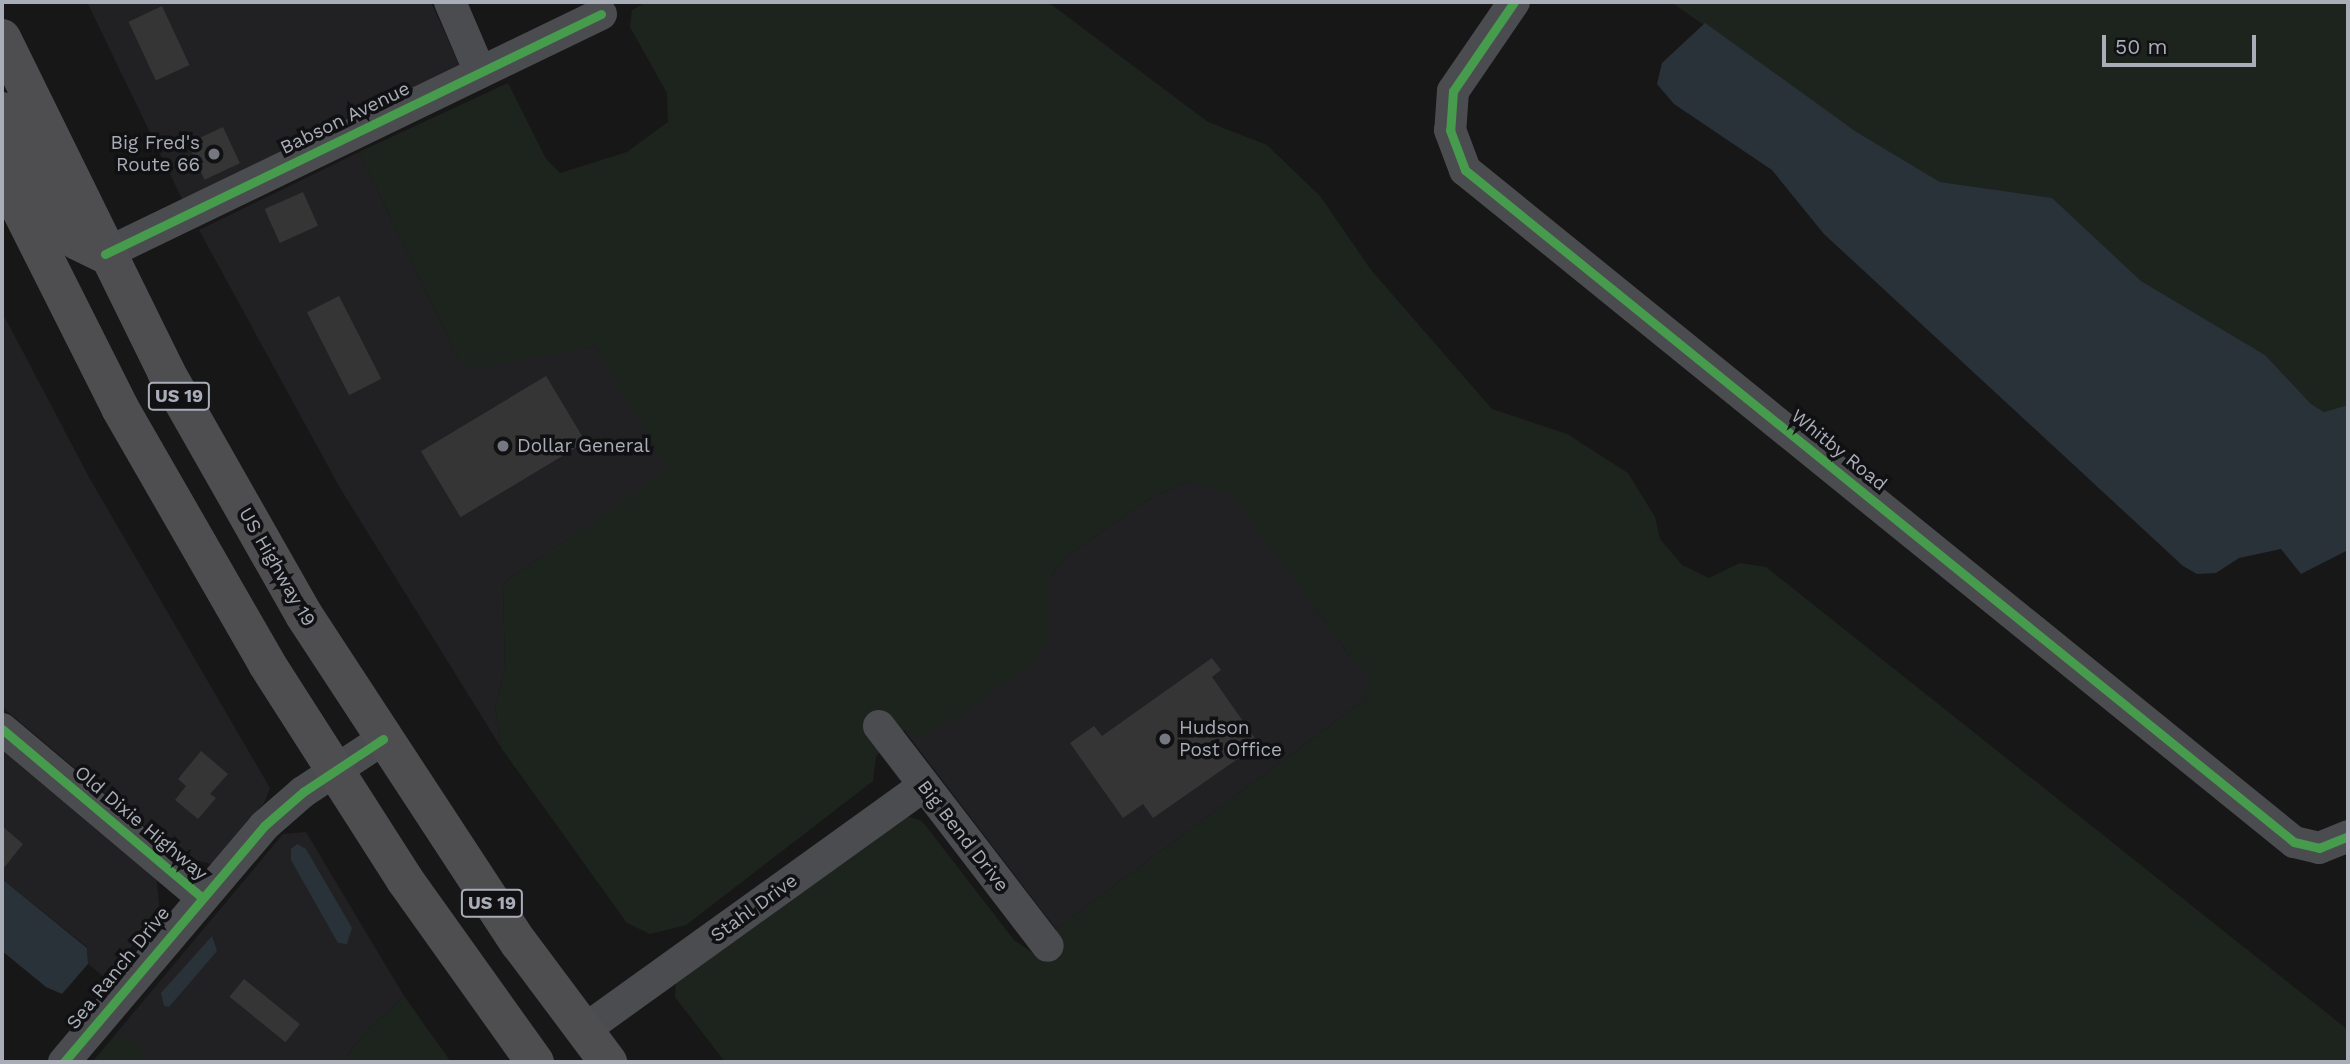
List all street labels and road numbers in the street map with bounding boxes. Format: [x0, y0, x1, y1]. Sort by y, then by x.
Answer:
street label: Babson Avenue [276, 77, 414, 159]
road number: US 19 [148, 382, 210, 410]
street label: Whitby Road [1786, 404, 1892, 496]
street label: US Highway 19 [234, 503, 320, 631]
street label: Old Dixie Highway [70, 761, 212, 885]
street label: Big Bend Drive [913, 776, 1013, 896]
street label: Stahl Drive [706, 869, 802, 947]
road number: US 19 [461, 888, 524, 918]
street label: Sea Ranch Drive [61, 902, 175, 1034]

